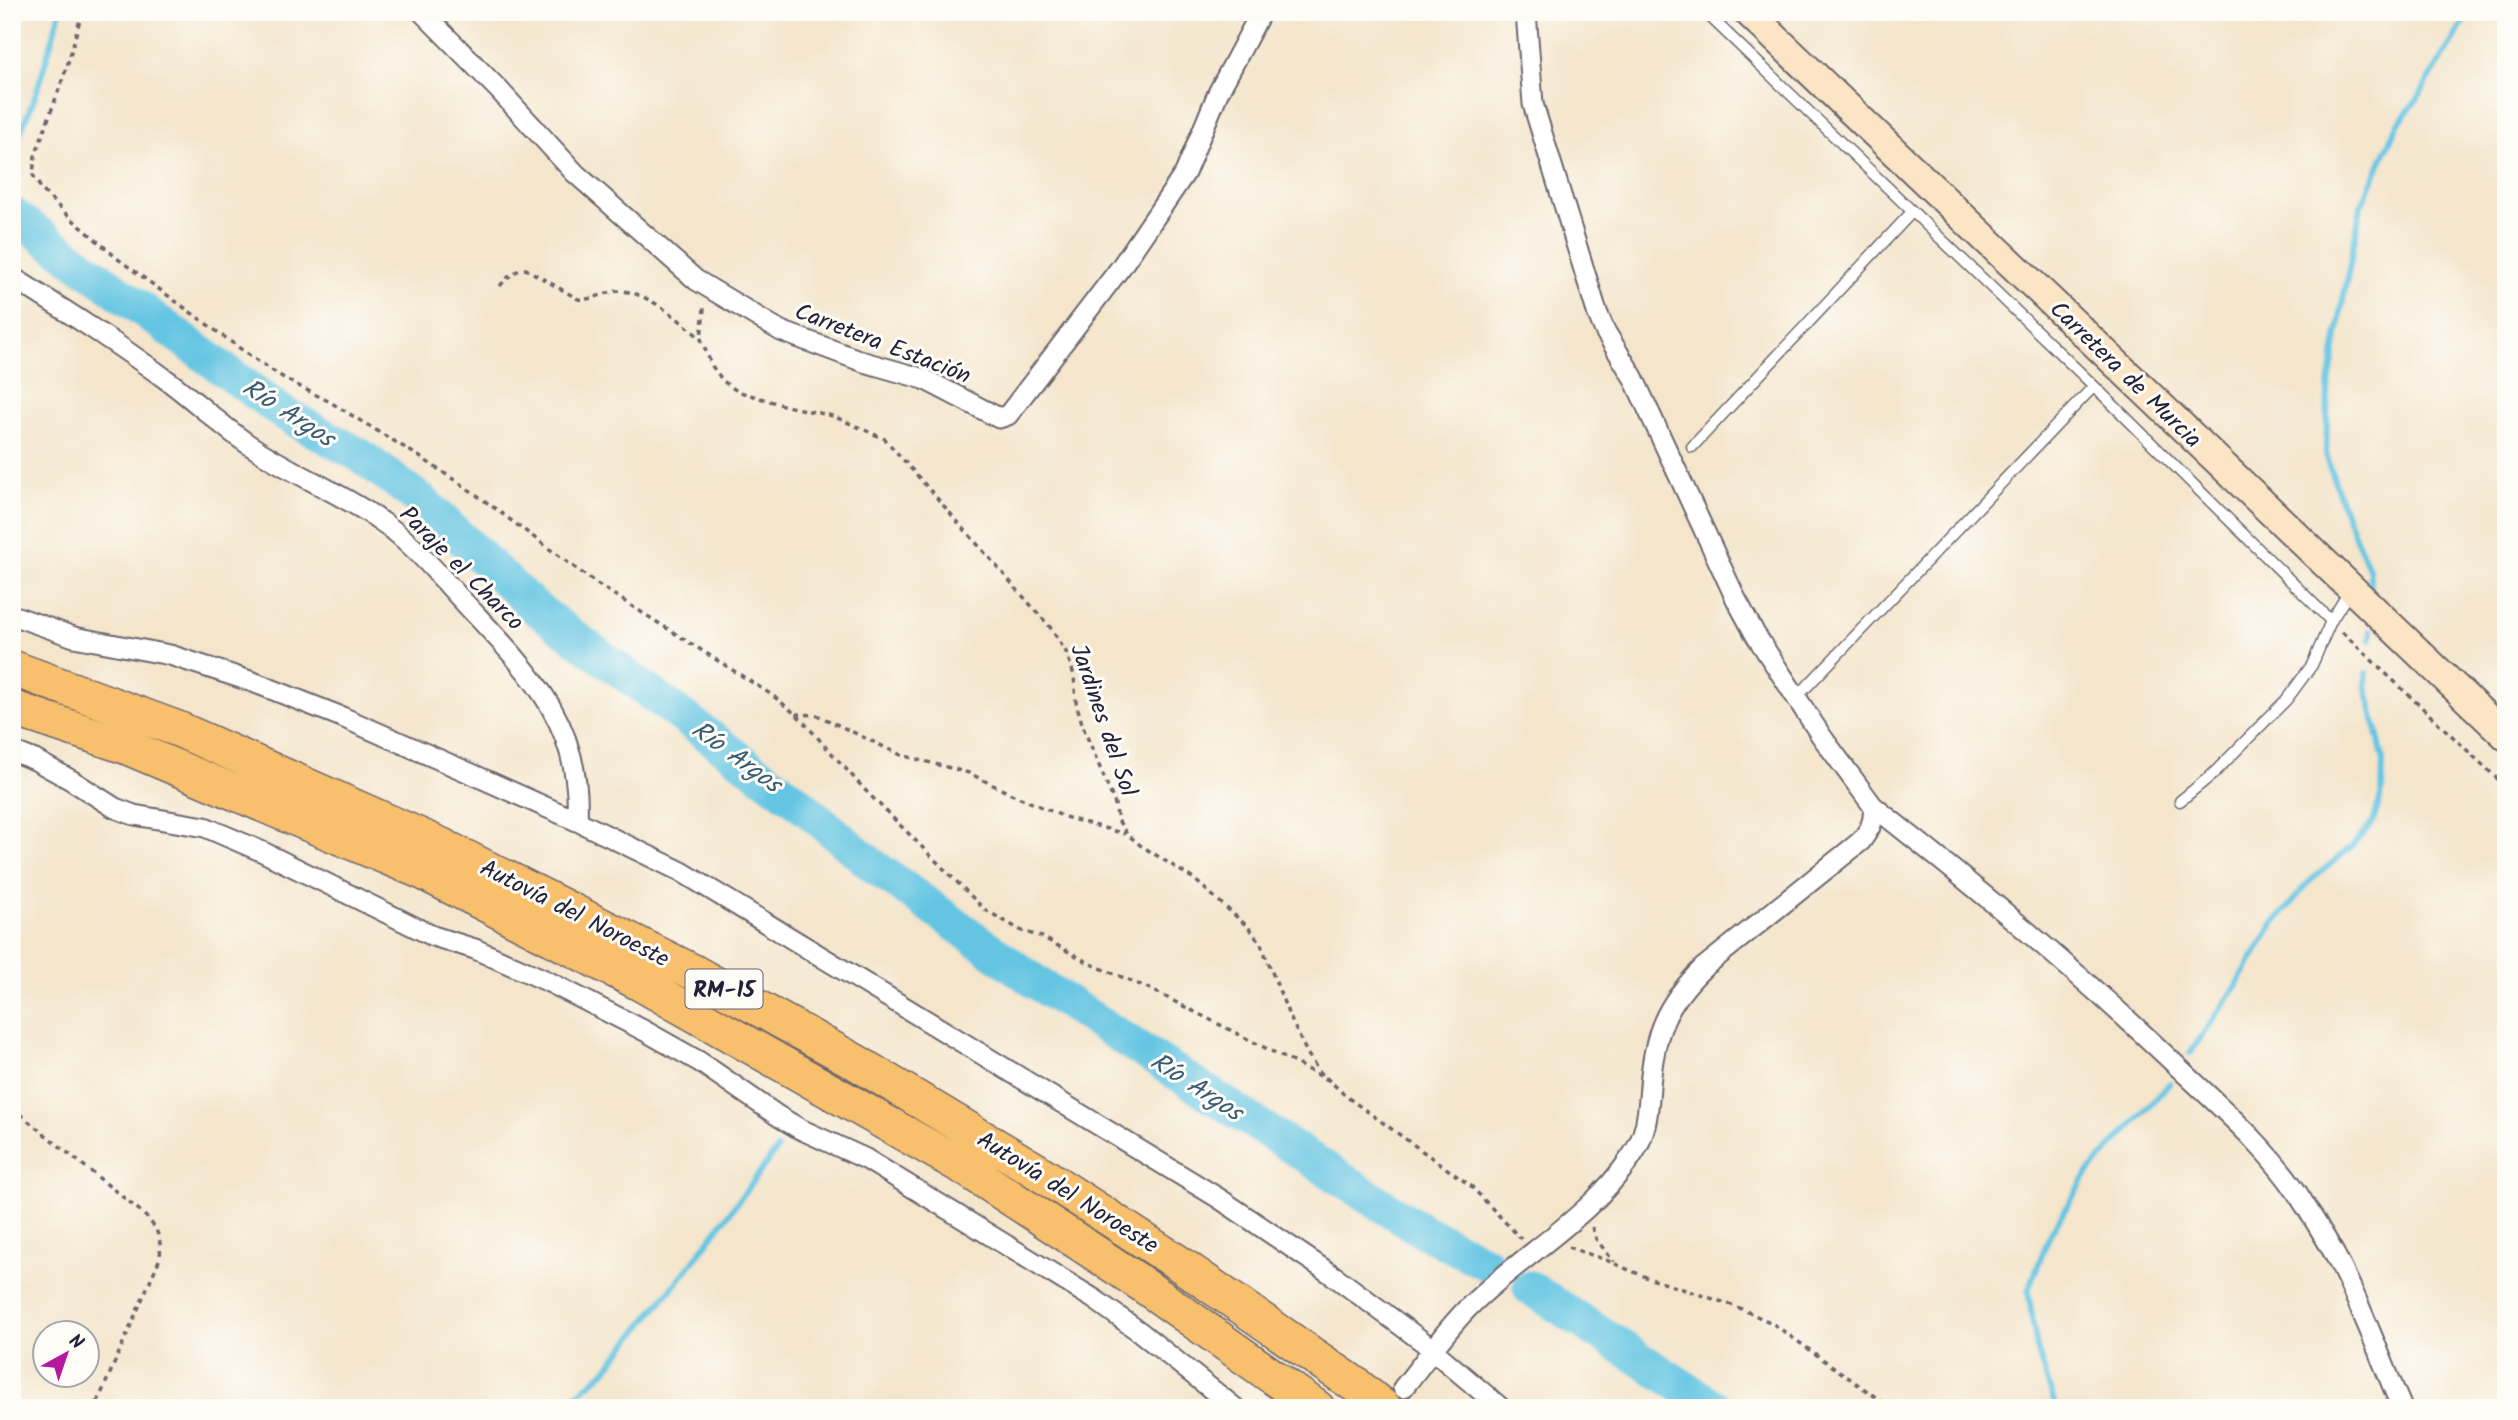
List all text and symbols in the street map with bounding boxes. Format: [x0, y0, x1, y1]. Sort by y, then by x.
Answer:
street label: Carretera de Murcia [2040, 292, 2210, 458]
street label: Carretera Estación [789, 293, 976, 396]
water label: Río Argos [233, 368, 345, 461]
street label: Paraje el Charco [389, 497, 533, 641]
street label: Jardines del Sol [1058, 639, 1147, 802]
water label: Río Argos [682, 710, 792, 807]
street label: Autovía del Noroeste [473, 850, 676, 979]
road number: RM-15 [686, 970, 762, 1008]
water label: Río Argos [1141, 1042, 1253, 1135]
street label: Autovía del Noroeste [969, 1122, 1166, 1265]
north arrow [32, 1318, 102, 1388]
text: N [61, 1327, 90, 1358]

